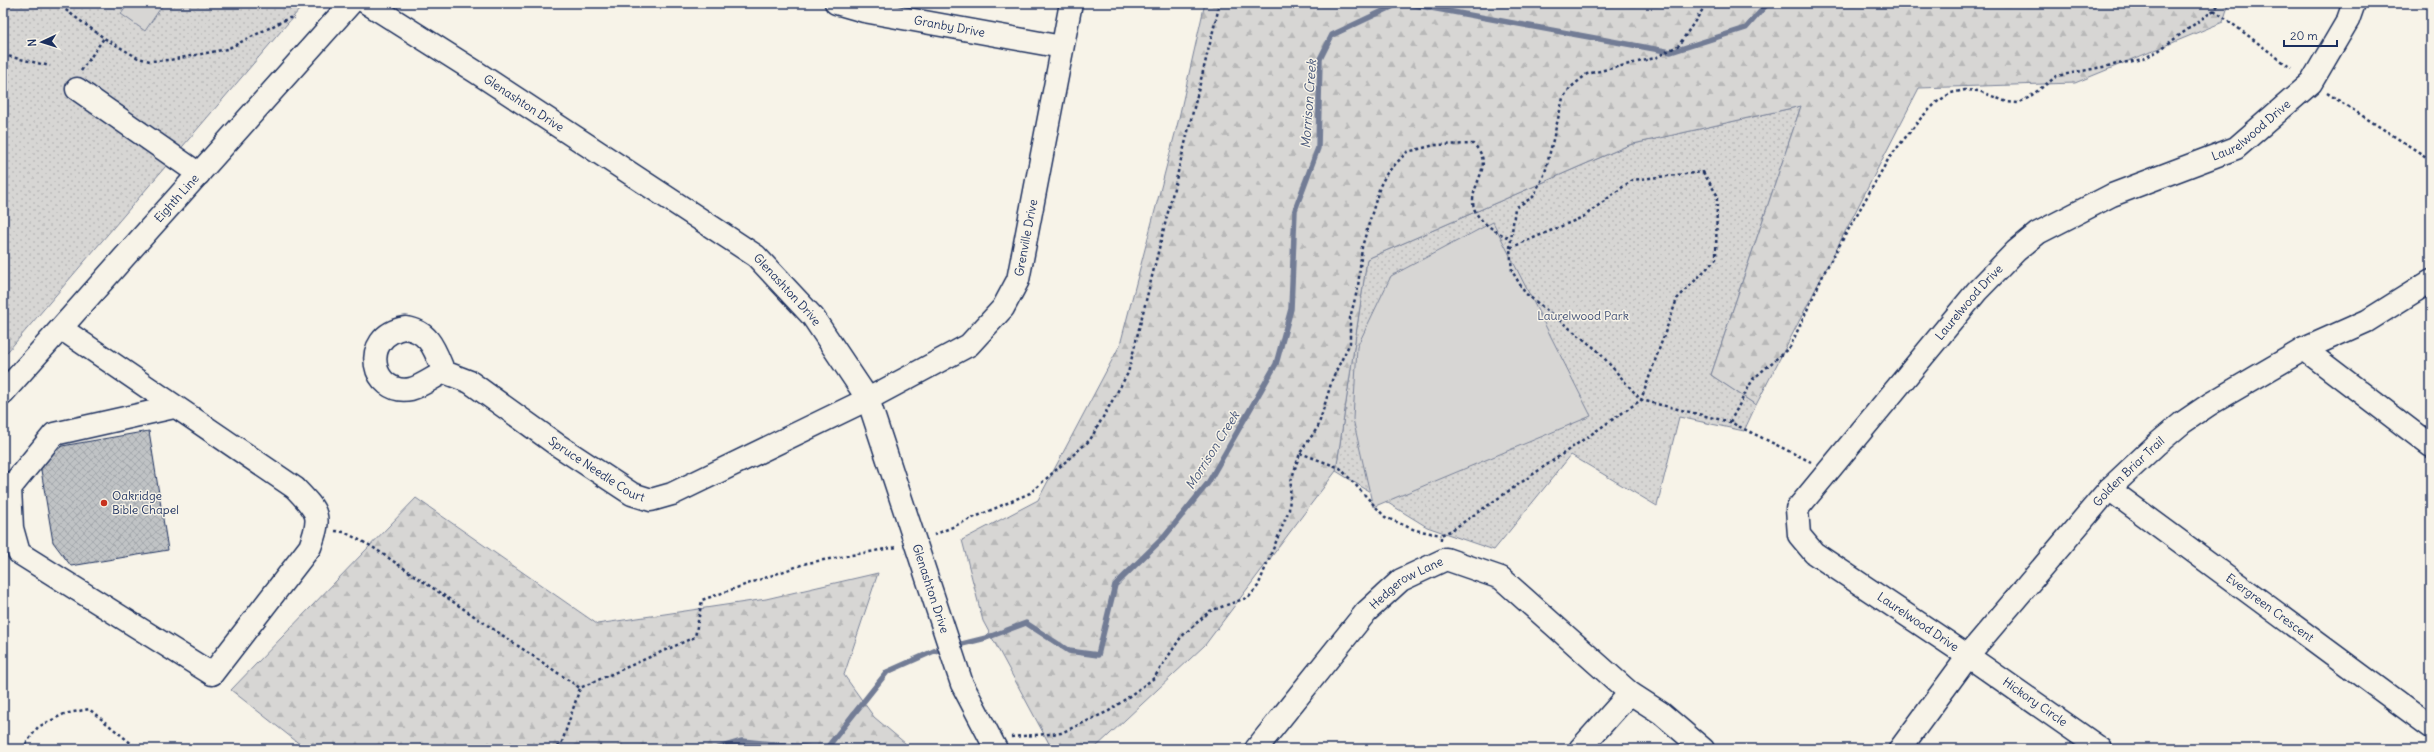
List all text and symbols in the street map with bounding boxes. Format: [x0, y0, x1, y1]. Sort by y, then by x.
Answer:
street label: Granby Drive [913, 12, 986, 40]
north arrow [22, 22, 62, 62]
scale bar [2284, 22, 2337, 48]
text: 20 m [2290, 28, 2318, 43]
text: N [25, 38, 39, 47]
water label: Morrison Creek [1297, 58, 1320, 149]
street label: Glenashton Drive [481, 71, 567, 135]
street label: Laurelwood Drive [2209, 96, 2293, 164]
street label: Eighth Line [151, 171, 202, 225]
street label: Grenville Drive [1011, 198, 1040, 277]
street label: Glenashton Drive [751, 250, 825, 328]
street label: Laurelwood Drive [1932, 261, 2006, 343]
park label: Laurelwood Park [1537, 308, 1629, 323]
water label: Morrison Creek [1182, 407, 1244, 493]
street label: Spruce Needle Court [546, 433, 647, 505]
street label: Golden Briar Trail [2089, 433, 2167, 509]
place label: Oakridge Bible Chapel [112, 488, 179, 517]
marker: Oakridge Bible Chapel [99, 498, 109, 508]
street label: Glenashton Drive [909, 542, 953, 635]
street label: Hedgerow Lane [1366, 553, 1445, 612]
street label: Evergreen Crescent [2223, 570, 2317, 645]
street label: Laurelwood Drive [1875, 589, 1962, 654]
street label: Hickory Circle [2000, 674, 2070, 729]

